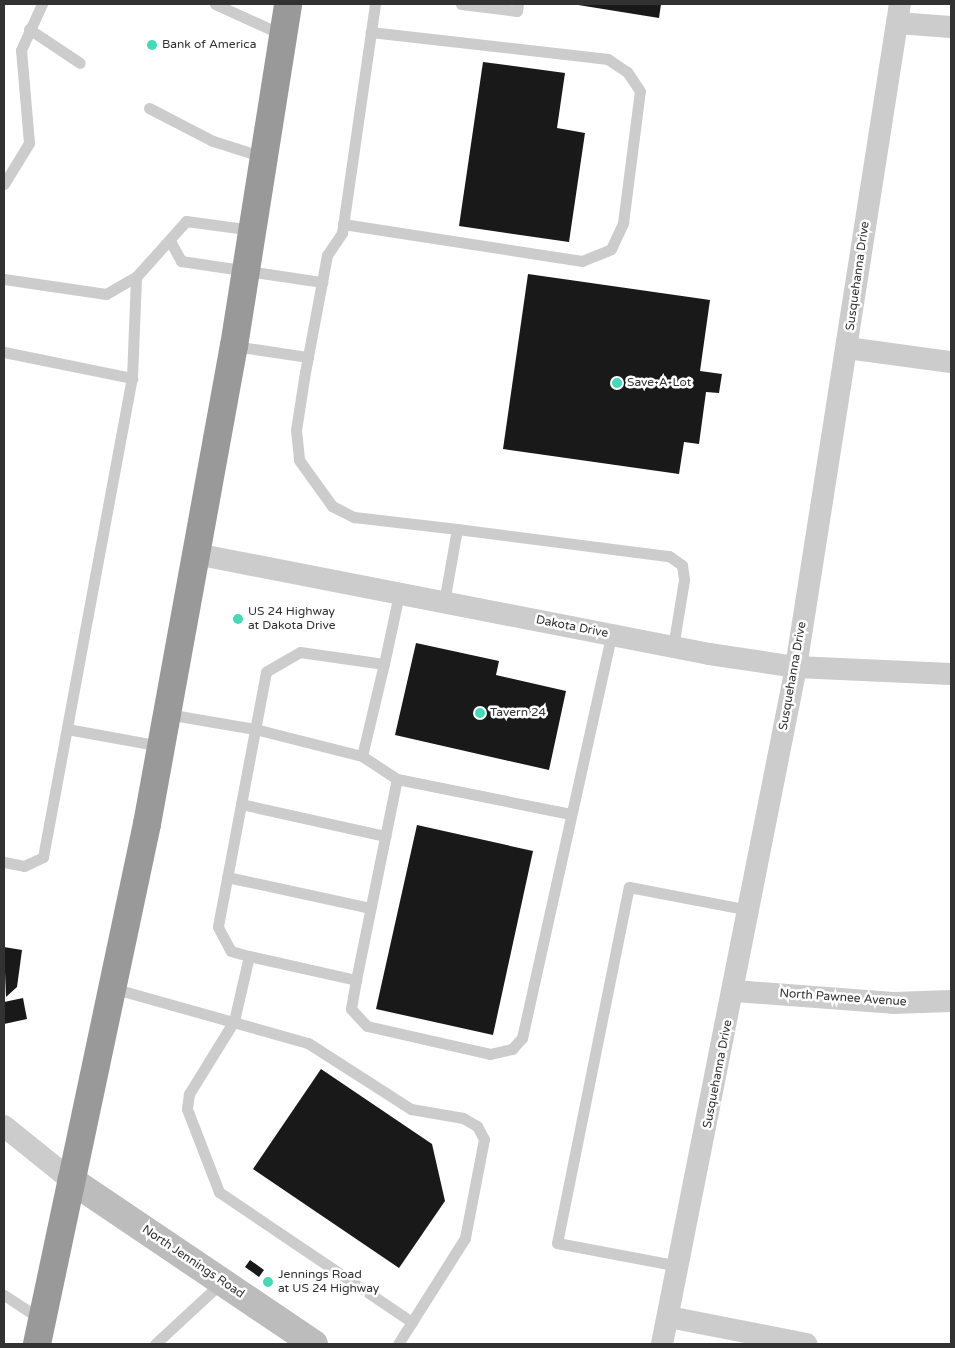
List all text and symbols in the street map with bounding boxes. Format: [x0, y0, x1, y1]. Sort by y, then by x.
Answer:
place label: Bank of America [162, 38, 256, 52]
marker: Bank of America [146, 39, 158, 51]
street label: Susquehanna Drive [843, 220, 873, 332]
place label: Save-A-Lot [627, 376, 691, 390]
marker: Save-A-Lot [611, 377, 623, 389]
place label: US 24 Highway at Dakota Drive [248, 605, 336, 633]
marker: US 24 Highway at Dakota Drive [232, 613, 244, 625]
street label: Dakota Drive [535, 613, 609, 641]
street label: Susquehanna Drive [776, 621, 810, 731]
place label: Tavern 24 [490, 706, 546, 720]
marker: Tavern 24 [474, 707, 486, 719]
street label: North Pawnee Avenue [779, 986, 907, 1010]
street label: Susquehanna Drive [700, 1019, 736, 1129]
street label: North Jennings Road [139, 1222, 247, 1302]
place label: Jennings Road at US 24 Highway [278, 1268, 379, 1296]
marker: Jennings Road at US 24 Highway [262, 1276, 274, 1288]

